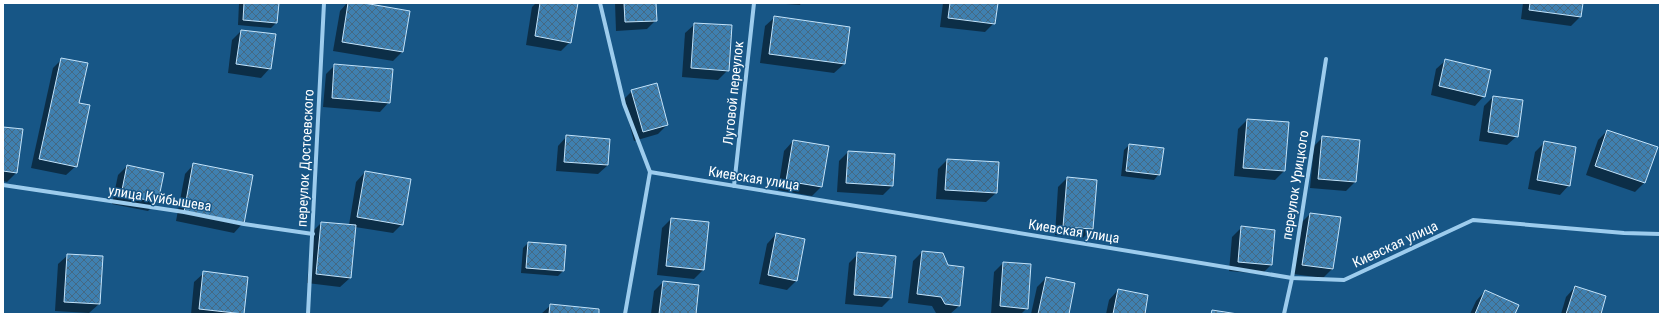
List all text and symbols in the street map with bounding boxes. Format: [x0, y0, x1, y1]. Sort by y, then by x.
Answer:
street label: Луговой переулок [720, 40, 746, 146]
street label: переулок Достоевского [293, 89, 317, 227]
street label: переулок Урицкого [1278, 129, 1312, 241]
street label: Киевская улица [707, 163, 801, 193]
street label: улица Куйбышева [107, 182, 213, 214]
street label: Киевская улица [1027, 216, 1121, 246]
street label: Киевская улица [1350, 217, 1440, 271]

